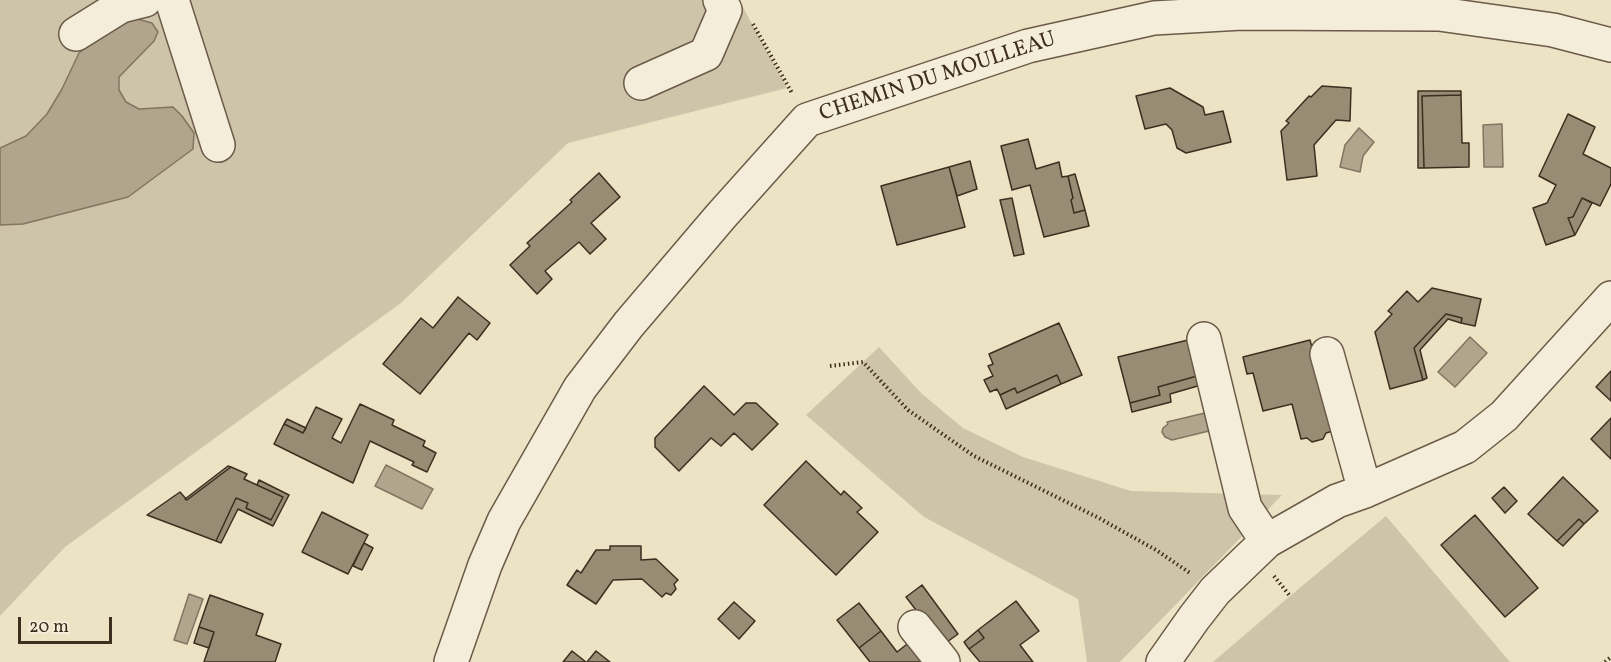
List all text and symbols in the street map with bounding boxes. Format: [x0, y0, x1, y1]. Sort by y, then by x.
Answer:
street label: CHEMIN DU MOULLEAU [816, 27, 1060, 129]
scale bar [21, 605, 116, 643]
text: 20 m [29, 615, 69, 640]

